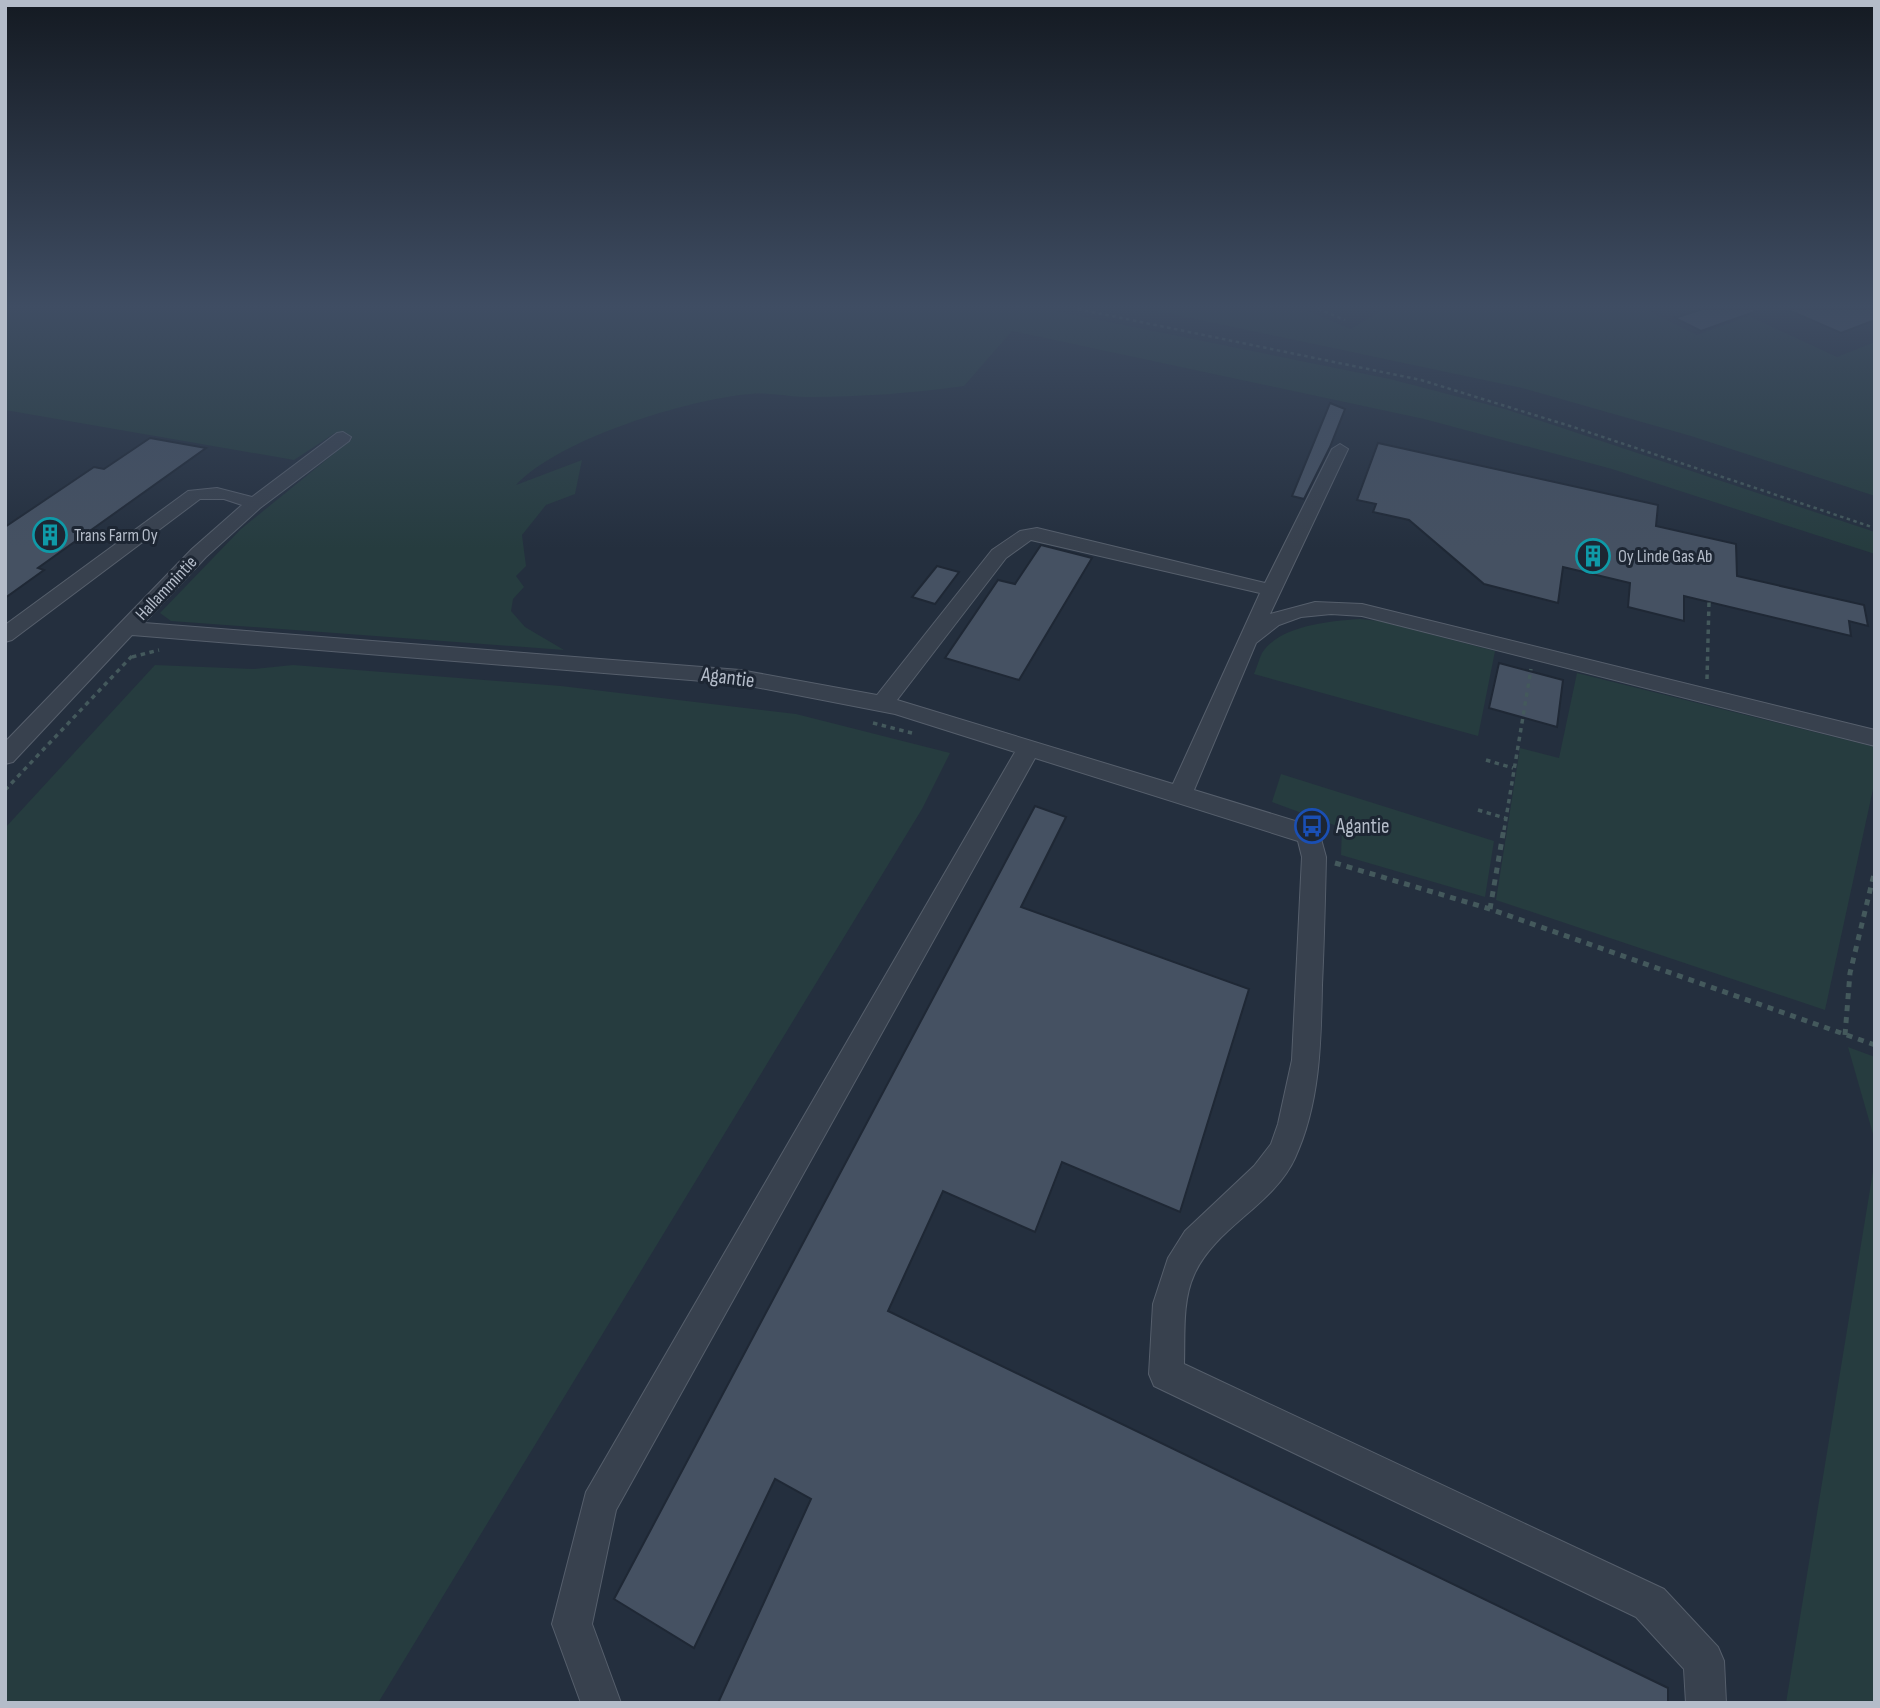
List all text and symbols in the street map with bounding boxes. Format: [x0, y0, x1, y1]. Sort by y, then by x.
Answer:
building icon: Trans Farm Oy [31, 516, 69, 554]
place label: Trans Farm Oy [74, 525, 158, 546]
building icon: Oy Linde Gas Ab [1574, 537, 1612, 575]
place label: Oy Linde Gas Ab [1618, 546, 1713, 567]
street label: Hallammintie [131, 552, 201, 625]
street label: Agantie [699, 662, 756, 693]
bus stop icon: Agantie [1293, 807, 1331, 845]
place label: Agantie [1335, 814, 1389, 839]

